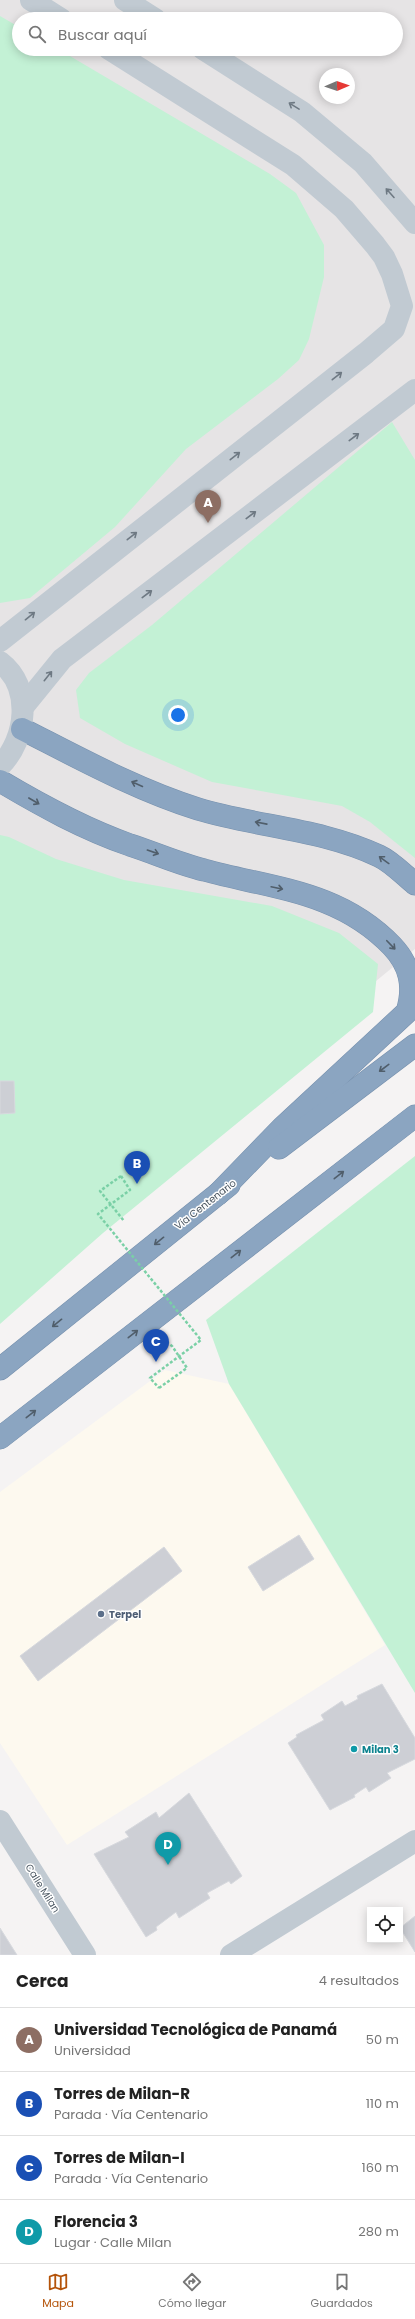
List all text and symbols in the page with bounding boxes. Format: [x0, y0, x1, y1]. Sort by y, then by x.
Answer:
search box [12, 12, 403, 56]
icon: search [26, 23, 48, 45]
text: Buscar aquí [58, 24, 147, 45]
north arrow [319, 68, 355, 104]
one-way arrow [289, 102, 300, 110]
one-way arrow [385, 188, 394, 198]
one-way arrow [332, 371, 343, 380]
one-way arrow [349, 432, 360, 441]
one-way arrow [229, 452, 240, 460]
pin: A [195, 490, 221, 523]
one-way arrow [245, 511, 256, 519]
one-way arrow [127, 532, 138, 540]
one-way arrow [142, 590, 153, 598]
one-way arrow [25, 612, 36, 620]
one-way arrow [43, 671, 52, 682]
your location [168, 705, 188, 725]
one-way arrow [131, 780, 143, 788]
one-way arrow [28, 797, 40, 805]
one-way arrow [254, 819, 267, 827]
one-way arrow [146, 849, 158, 857]
one-way arrow [379, 856, 390, 864]
one-way arrow [271, 884, 284, 892]
one-way arrow [386, 940, 396, 950]
one-way arrow [378, 1064, 389, 1072]
pin: B [124, 1151, 150, 1184]
one-way arrow [334, 1171, 345, 1179]
street label: Vía Centenario [171, 1176, 239, 1233]
one-way arrow [153, 1237, 164, 1246]
one-way arrow [231, 1250, 242, 1258]
one-way arrow [52, 1318, 63, 1327]
one-way arrow [128, 1329, 139, 1338]
pin: C [143, 1329, 169, 1362]
one-way arrow [25, 1409, 36, 1418]
place label: Terpel [109, 1607, 141, 1622]
marker: Terpel [96, 1609, 106, 1619]
place label: Milan 3 [362, 1742, 399, 1757]
marker: Milan 3 [349, 1744, 359, 1754]
pin: D [155, 1832, 181, 1865]
street label: Calle Milan [22, 1861, 64, 1916]
map controls [367, 1907, 403, 1943]
button: locate [367, 1907, 403, 1943]
text: Cerca [16, 1969, 69, 1993]
text: 4 resultados [319, 1971, 399, 1990]
text: Universidad Tecnológica de Panamá [54, 2019, 337, 2040]
text: A [24, 2030, 34, 2049]
text: 50 m [366, 2030, 399, 2049]
text: Universidad [54, 2041, 131, 2060]
text: Torres de Milan-R [54, 2083, 190, 2104]
text: B [25, 2094, 33, 2113]
text: 110 m [366, 2094, 399, 2113]
text: Parada · Vía Centenario [54, 2105, 208, 2124]
text: Torres de Milan-I [54, 2147, 185, 2168]
text: C [24, 2158, 34, 2177]
text: 160 m [362, 2158, 399, 2177]
text: Parada · Vía Centenario [54, 2169, 208, 2188]
text: Florencia 3 [54, 2211, 138, 2232]
text: D [24, 2222, 34, 2241]
text: 280 m [358, 2222, 399, 2241]
text: Lugar · Calle Milan [54, 2233, 172, 2252]
tab: Mapa [42, 2271, 74, 2312]
tab: Cómo llegar [158, 2271, 226, 2312]
tab: Guardados [311, 2271, 373, 2312]

